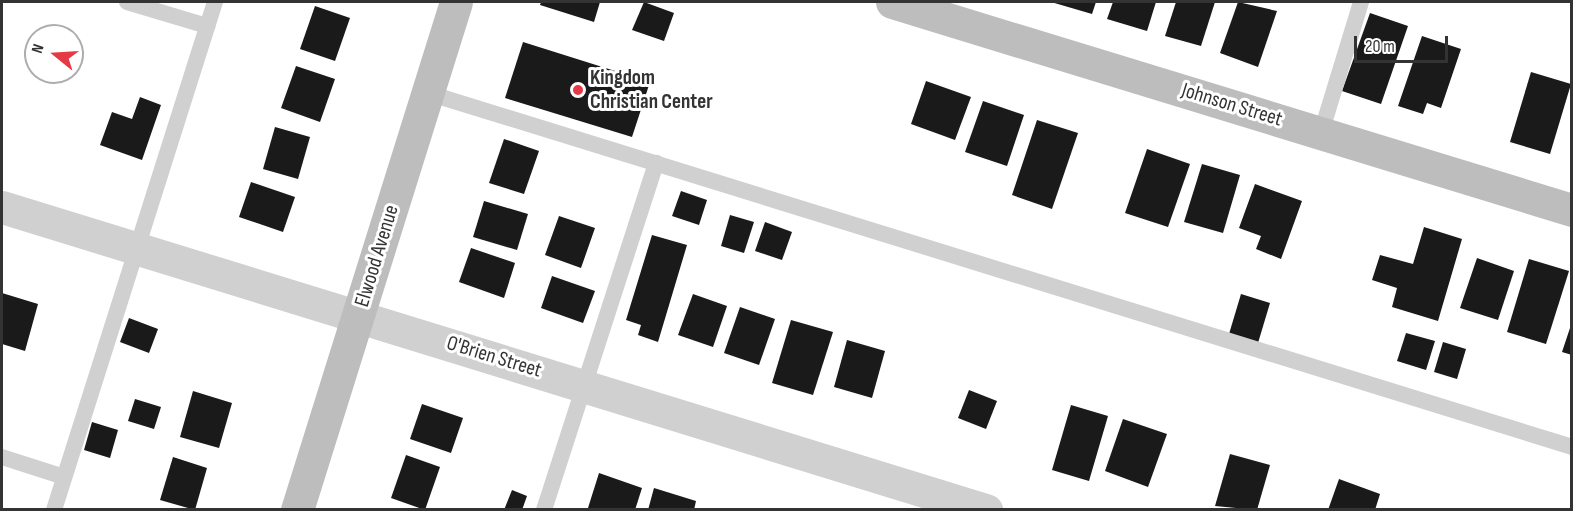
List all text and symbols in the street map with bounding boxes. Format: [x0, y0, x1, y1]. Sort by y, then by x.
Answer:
north arrow [24, 24, 84, 84]
scale bar [1357, 24, 1452, 62]
text: 20 m [1365, 36, 1395, 57]
text: N [28, 42, 49, 56]
place label: Kingdom Christian Center [590, 65, 713, 115]
street label: Johnson Street [1179, 78, 1285, 132]
marker: Kingdom Christian Center [571, 83, 585, 97]
street label: Elwood Avenue [350, 202, 404, 310]
street label: O'Brien Street [443, 331, 545, 383]

